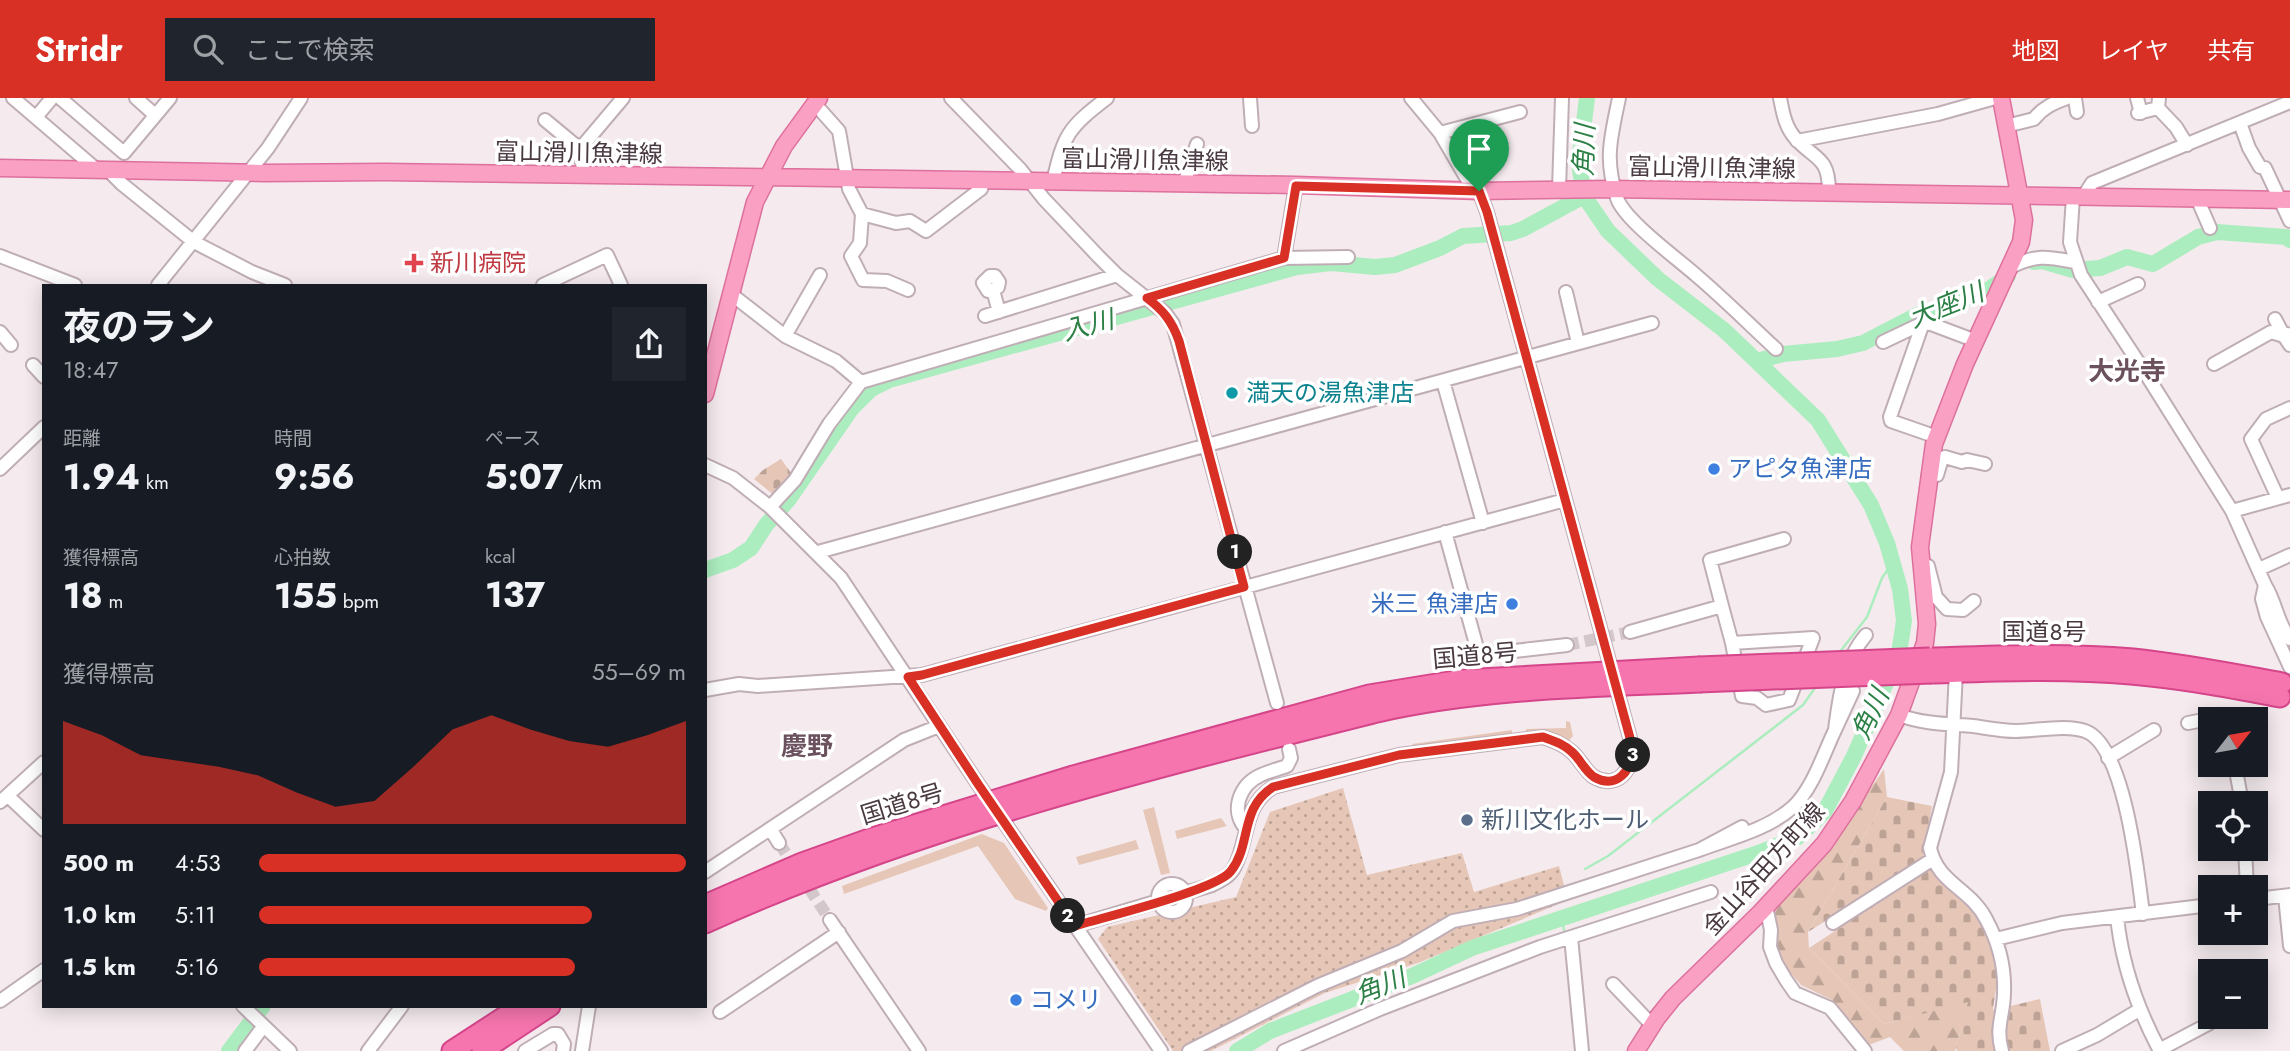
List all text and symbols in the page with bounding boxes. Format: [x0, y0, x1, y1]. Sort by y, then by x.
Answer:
search box [165, 18, 655, 81]
text: Stridr [35, 26, 123, 73]
icon: search [189, 30, 227, 68]
text: ここで検索 [245, 31, 375, 69]
text: 地図 [2012, 33, 2060, 68]
text: レイヤ [2098, 33, 2169, 68]
text: 共有 [2207, 33, 2255, 68]
pin [1449, 119, 1509, 191]
water label: 角川 [1564, 120, 1604, 177]
icon: arrive [1460, 130, 1498, 168]
street label: 富山滑川魚津線 [495, 134, 663, 171]
street label: 富山滑川魚津線 [1061, 141, 1229, 178]
street label: 富山滑川魚津線 [1628, 149, 1796, 186]
place label: 新川病院 [430, 245, 526, 280]
marker: 新川病院 [404, 253, 424, 273]
water label: 大座川 [1903, 272, 1992, 337]
text: 夜のラン [63, 299, 215, 354]
water label: 入川 [1058, 299, 1121, 350]
button: share [612, 307, 686, 381]
district label: 大光寺 [2088, 352, 2166, 390]
text: 18:47 [63, 353, 118, 387]
place label: 満天の湯魚津店 [1246, 375, 1414, 410]
marker: 満天の湯魚津店 [1224, 385, 1240, 401]
text: 距離 [63, 425, 101, 452]
text: 時間 [274, 425, 312, 452]
text: ペース [485, 425, 541, 452]
place label: アピタ魚津店 [1728, 451, 1872, 486]
text: 1.94 [63, 452, 140, 502]
text: 9:56 [274, 452, 355, 502]
text: 5:07 [485, 452, 563, 502]
marker: アピタ魚津店 [1706, 461, 1722, 477]
text: km [140, 469, 169, 496]
text: /km [563, 469, 602, 496]
pin: 1 [1218, 534, 1252, 570]
text: 1 [1230, 538, 1239, 565]
text: kcal [485, 543, 516, 570]
text: 獲得標高 [63, 544, 139, 571]
text: 心拍数 [274, 544, 331, 571]
text: 137 [485, 570, 545, 620]
text: 18 [63, 571, 103, 621]
text: 155 [274, 571, 337, 621]
place label: 米三 魚津店 [1371, 586, 1498, 621]
text: m [103, 588, 123, 615]
text: bpm [337, 588, 379, 615]
marker: 米三 魚津店 [1504, 596, 1520, 612]
street label: 国道8号 [2001, 614, 2087, 649]
street label: 国道8号 [1431, 634, 1519, 677]
text: 55–69 m [592, 655, 686, 689]
text: 獲得標高 [63, 657, 155, 691]
water label: 角川 [1842, 680, 1899, 746]
north arrow [2198, 707, 2268, 777]
map controls [2198, 707, 2268, 1029]
district label: 慶野 [781, 727, 833, 765]
pin: 3 [1616, 738, 1650, 772]
text: 3 [1627, 741, 1638, 768]
street label: 国道8号 [856, 774, 948, 833]
button: locate [2198, 791, 2268, 861]
street label: 金山谷田方町線 [1694, 795, 1833, 943]
place label: 新川文化ホール [1481, 802, 1649, 837]
marker: 新川文化ホール [1459, 812, 1475, 828]
text: 500 m [63, 846, 134, 880]
text: 4:53 [175, 846, 221, 880]
button: + [2198, 875, 2268, 945]
text: 1.0 km [63, 898, 136, 932]
text: 5:11 [175, 898, 216, 932]
pin: 2 [1050, 898, 1086, 934]
text: 2 [1061, 902, 1074, 929]
text: 1.5 km [63, 950, 136, 984]
text: 5:16 [175, 950, 218, 984]
water label: 角川 [1349, 958, 1414, 1013]
button: − [2198, 959, 2268, 1029]
place label: コメリ [1030, 982, 1102, 1017]
marker: コメリ [1008, 992, 1024, 1008]

